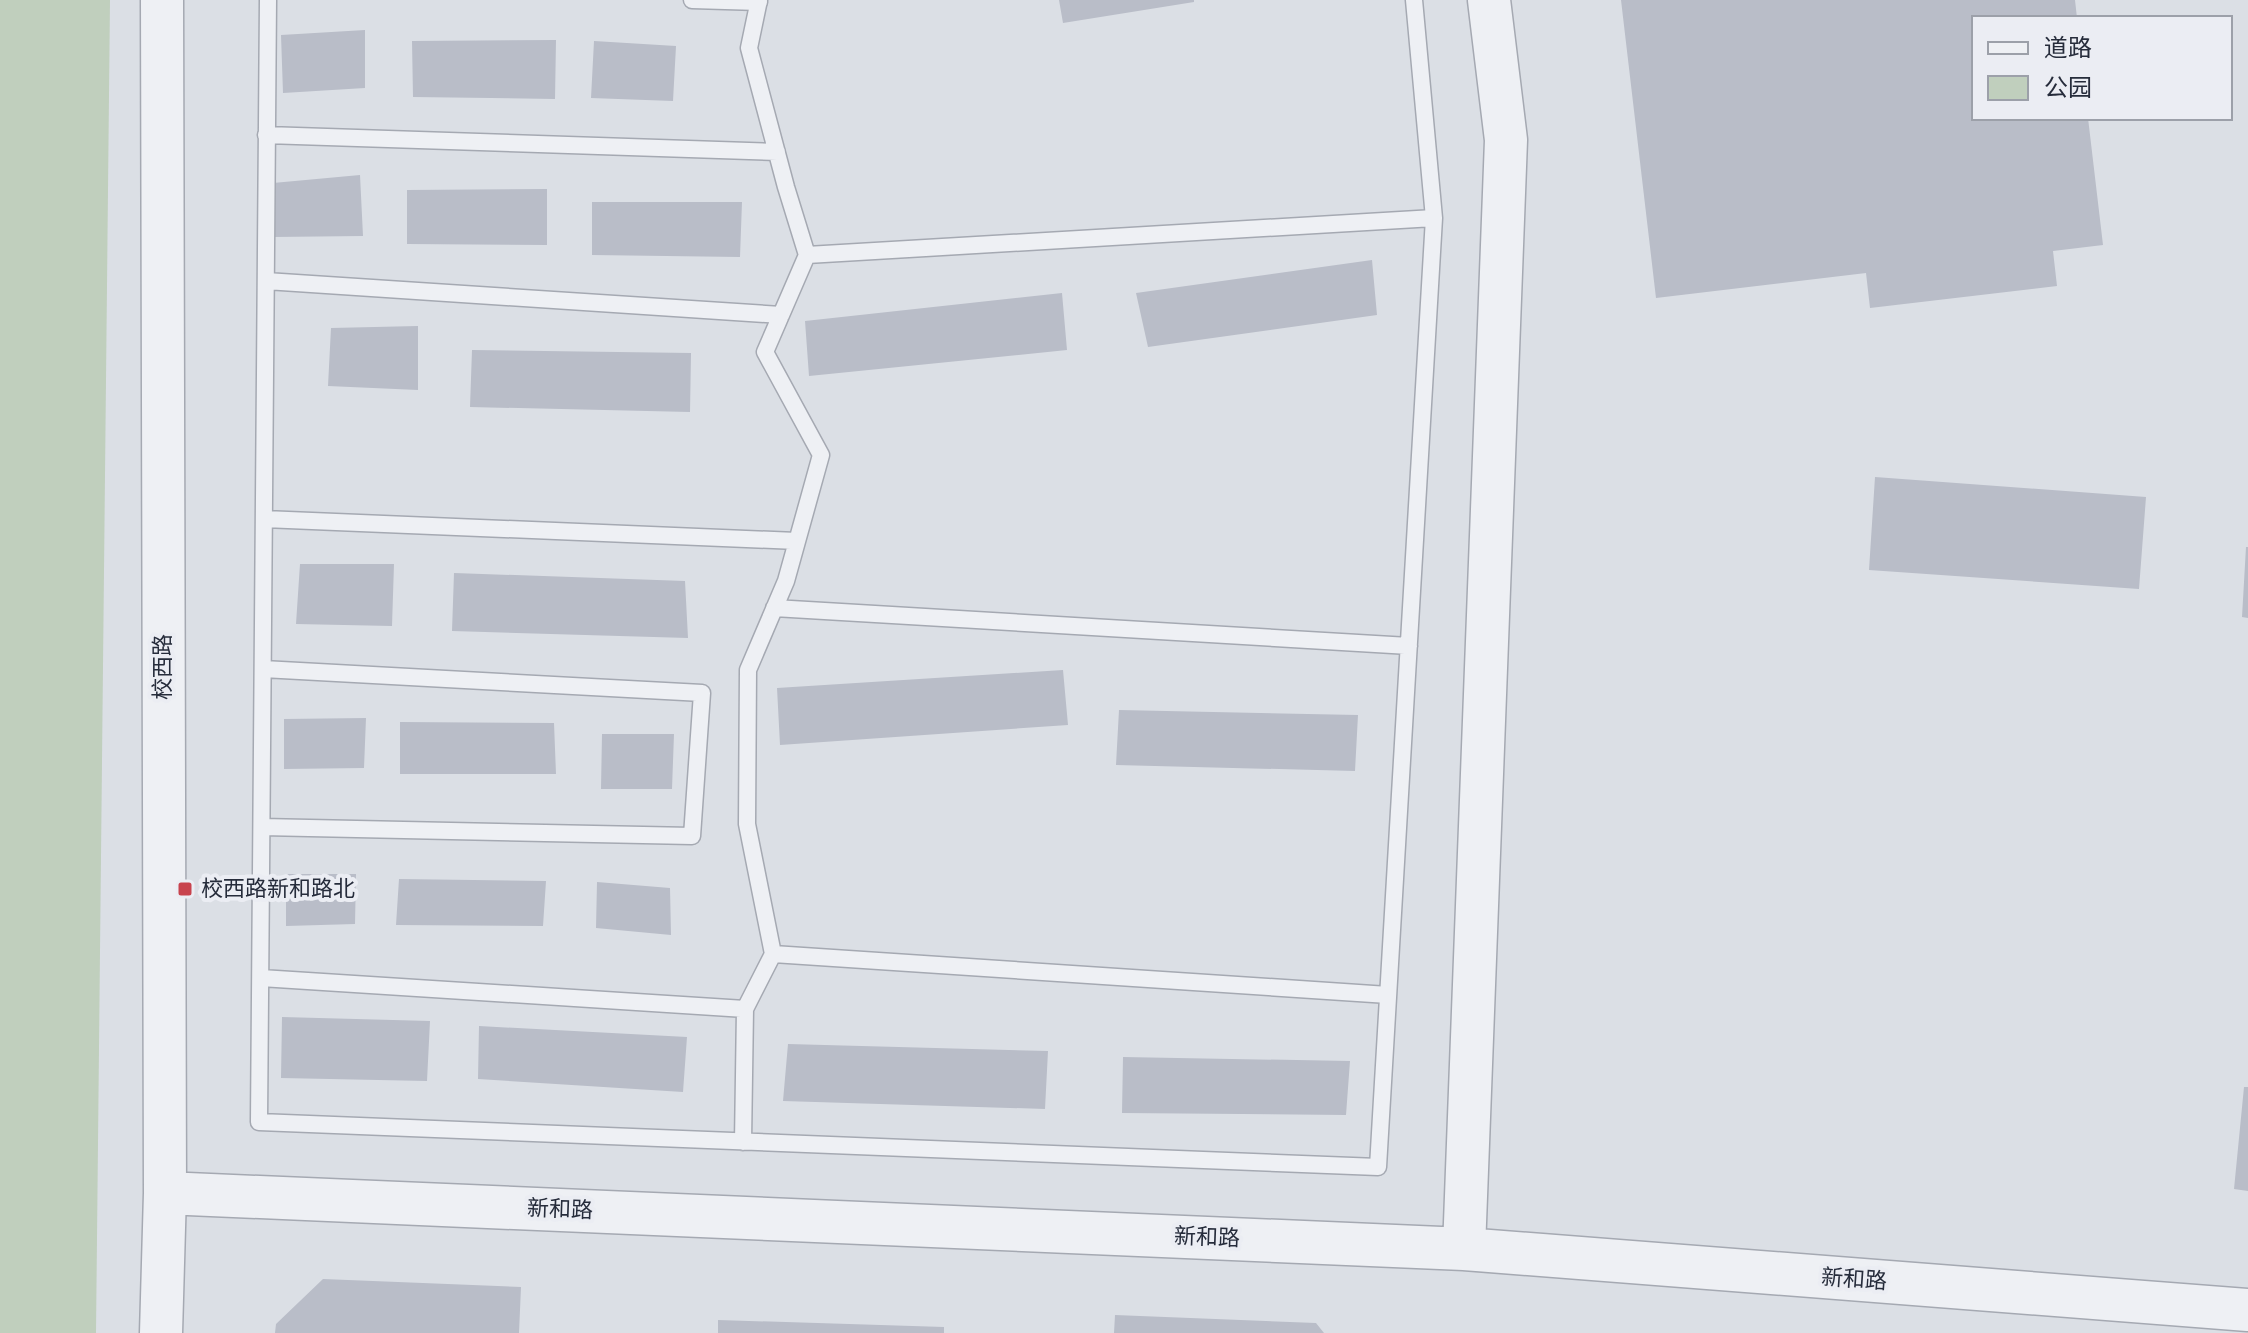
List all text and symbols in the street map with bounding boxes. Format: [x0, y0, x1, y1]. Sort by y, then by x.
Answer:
legend [1972, 16, 2232, 120]
text: 道路 [2044, 34, 2092, 63]
text: 公园 [2044, 74, 2092, 103]
street label: 校西路 [150, 634, 177, 700]
place label: 校西路新和路北 [201, 876, 355, 903]
marker: 校西路新和路北 [176, 880, 194, 898]
street label: 新和路 [527, 1195, 593, 1225]
street label: 新和路 [1174, 1223, 1240, 1253]
street label: 新和路 [1820, 1264, 1888, 1296]

